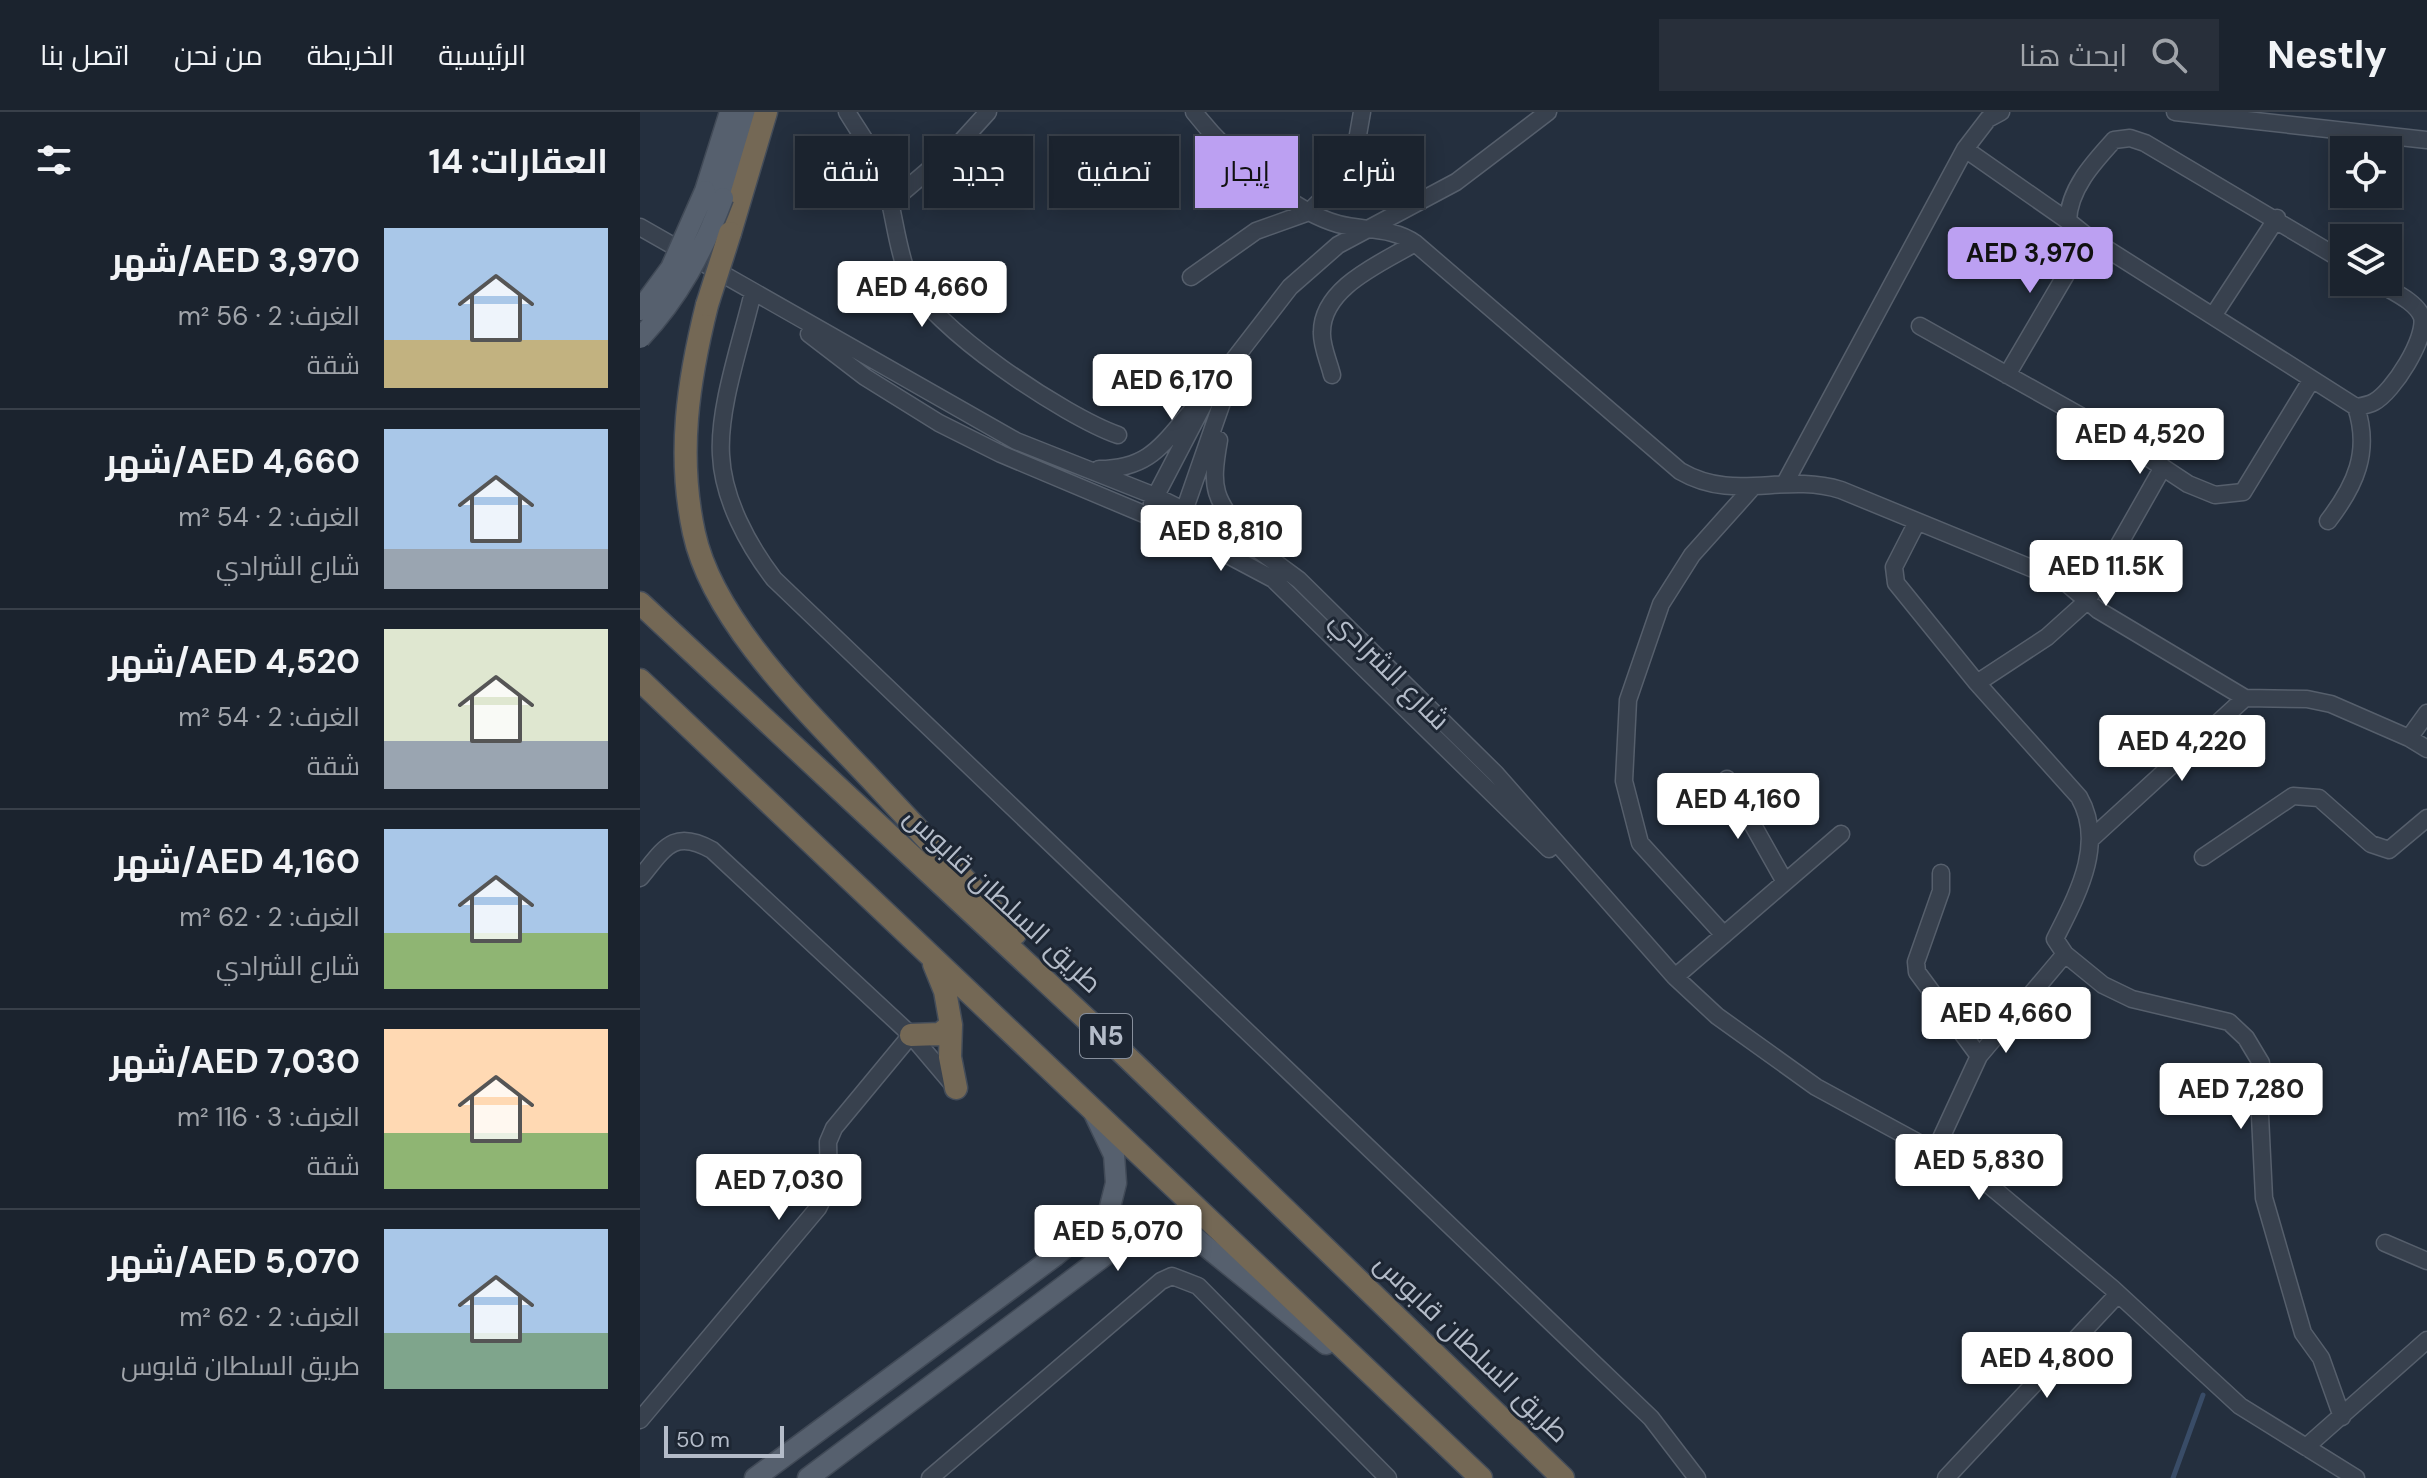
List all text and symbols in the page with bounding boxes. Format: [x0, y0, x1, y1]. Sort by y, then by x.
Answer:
search box [1659, 19, 2219, 91]
text: Nestly [2267, 30, 2387, 80]
icon: search [2147, 33, 2191, 77]
text: ابحث هنا [2019, 36, 2127, 75]
text: اتصل بنا [40, 37, 130, 74]
text: من نحن [174, 37, 263, 74]
text: الخريطة [307, 37, 394, 74]
text: الرئيسية [438, 37, 526, 74]
chip: شقة [795, 136, 908, 208]
chip: جديد [924, 136, 1033, 208]
chip: تصفية [1049, 136, 1179, 208]
chip: إيجار [1195, 136, 1298, 208]
chip: شراء [1314, 136, 1424, 208]
map controls [2330, 136, 2402, 296]
button: locate [2330, 136, 2402, 208]
icon: filters [32, 138, 76, 182]
text: العقارات: 14 [429, 139, 608, 184]
button: layers [2330, 224, 2402, 296]
pin: AED 3,970 [1938, 227, 2122, 295]
text: AED 3,970 [1966, 236, 2094, 270]
text: AED 3,970/شهر [111, 238, 360, 283]
icon: home [448, 260, 544, 356]
pin: AED 4,660 [830, 261, 1014, 329]
text: AED 4,660 [856, 270, 988, 304]
text: الغرف: 2 · 56 m² [178, 299, 360, 333]
text: شقة [307, 348, 360, 382]
pin: AED 6,170 [1080, 354, 1264, 422]
text: AED 6,170 [1111, 363, 1233, 397]
pin: AED 4,520 [2048, 408, 2232, 476]
text: AED 4,520 [2075, 417, 2205, 451]
text: AED 4,660/شهر [106, 439, 360, 484]
icon: home [448, 461, 544, 557]
text: الغرف: 2 · 54 m² [178, 500, 360, 534]
pin: AED 8,810 [1129, 505, 1313, 573]
text: AED 8,810 [1159, 514, 1283, 548]
pin: AED 11.5K [2014, 540, 2198, 608]
text: شارع الشرادي [216, 549, 360, 583]
text: AED 11.5K [2048, 549, 2164, 583]
street label: شارع الشرادي [1320, 602, 1458, 740]
text: AED 4,520/شهر [108, 639, 360, 684]
icon: home [448, 661, 544, 757]
text: الغرف: 2 · 54 m² [178, 700, 360, 734]
pin: AED 4,220 [2090, 715, 2274, 783]
text: AED 4,220 [2117, 724, 2247, 758]
text: شقة [307, 749, 360, 783]
pin: AED 4,160 [1646, 773, 1830, 841]
text: AED 4,160 [1675, 782, 1801, 816]
street label: طريق السلطان قابوس [896, 799, 1110, 1001]
text: AED 4,160/شهر [115, 839, 360, 884]
icon: home [448, 861, 544, 957]
text: الغرف: 2 · 62 m² [179, 900, 360, 934]
text: شارع الشرادي [216, 949, 360, 983]
pin: AED 4,660 [1914, 987, 2098, 1055]
text: AED 4,660 [1940, 996, 2072, 1030]
road number: N5 [1080, 1014, 1132, 1058]
text: AED 7,030/شهر [110, 1039, 360, 1084]
icon: home [448, 1061, 544, 1157]
pin: AED 7,280 [2149, 1063, 2333, 1131]
text: AED 7,280 [2178, 1072, 2304, 1106]
text: الغرف: 3 · 116 m² [177, 1100, 360, 1134]
pin: AED 5,830 [1887, 1134, 2071, 1202]
text: AED 5,830 [1913, 1143, 2045, 1177]
text: شقة [307, 1149, 360, 1183]
pin: AED 7,030 [687, 1154, 871, 1222]
text: AED 7,030 [714, 1163, 844, 1197]
pin: AED 5,070 [1026, 1205, 1210, 1273]
text: AED 5,070 [1053, 1214, 1183, 1248]
text: AED 5,070/شهر [108, 1239, 360, 1284]
street label: طريق السلطان قابوس [1367, 1245, 1577, 1451]
icon: home [448, 1261, 544, 1357]
text: الغرف: 2 · 62 m² [179, 1300, 360, 1334]
pin: AED 4,800 [1955, 1332, 2139, 1400]
text: AED 4,800 [1980, 1341, 2114, 1375]
text: طريق السلطان قابوس [121, 1349, 360, 1383]
scale bar [664, 1422, 784, 1458]
text: 50 m [676, 1425, 730, 1454]

